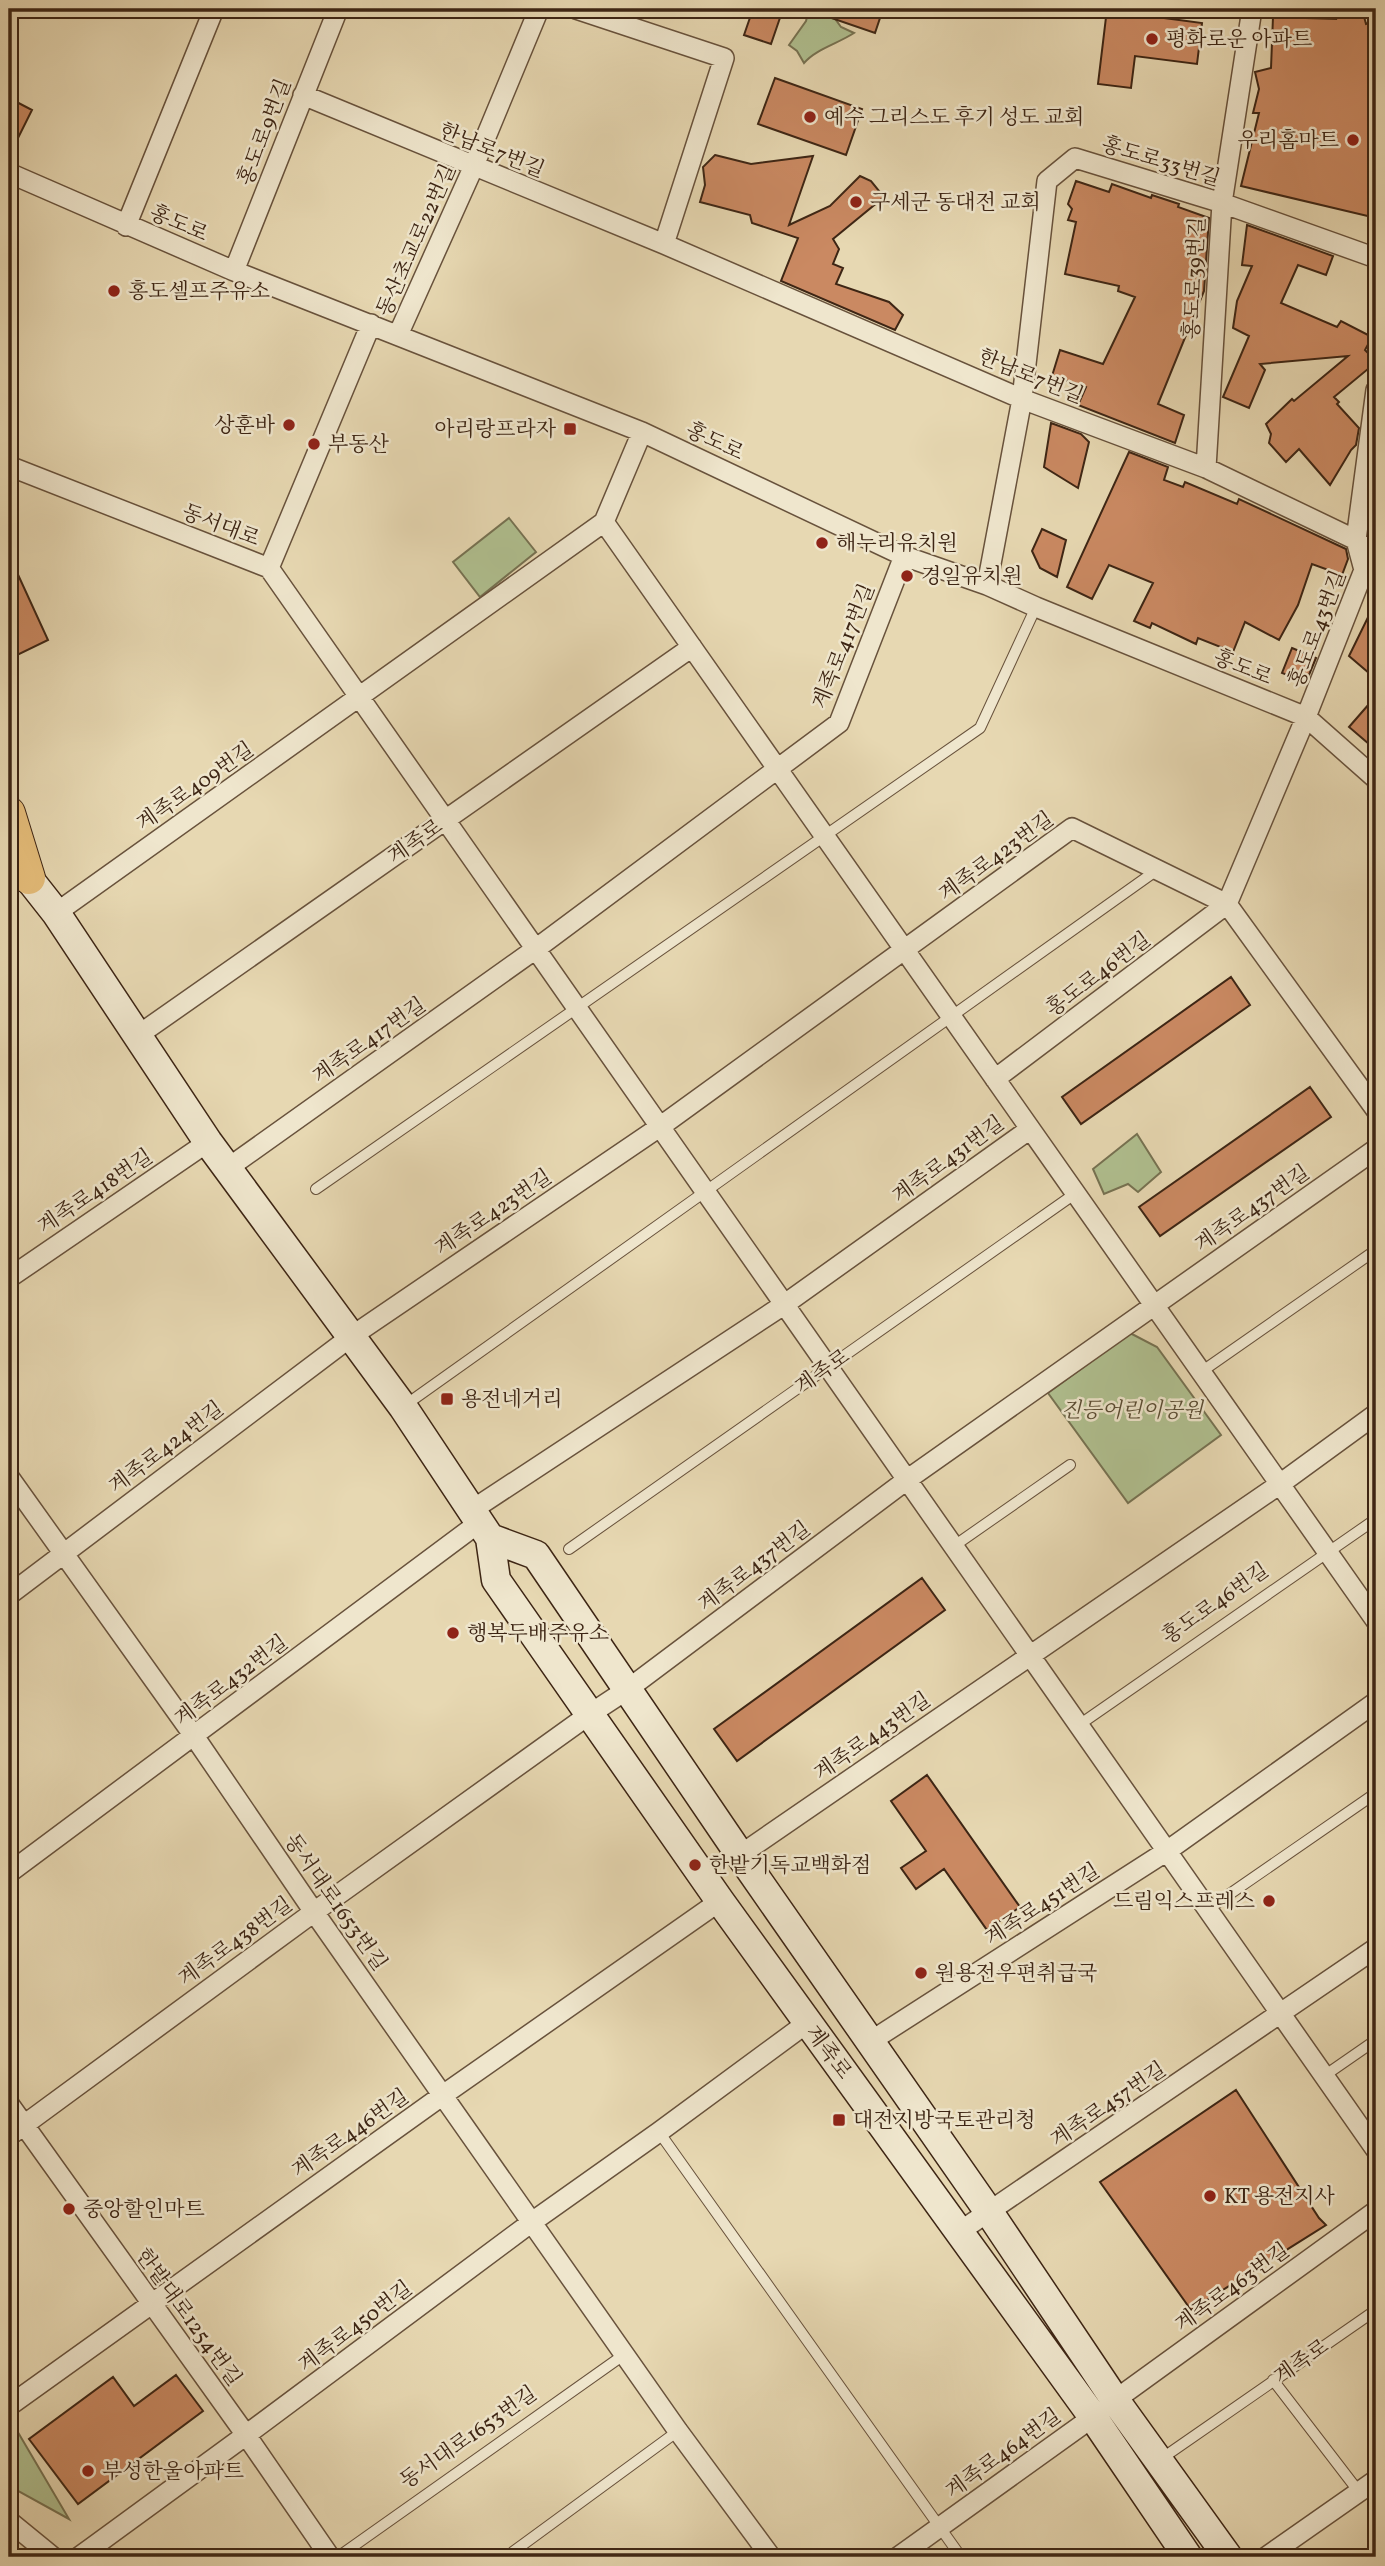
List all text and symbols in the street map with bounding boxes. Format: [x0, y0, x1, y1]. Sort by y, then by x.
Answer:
place label: 평화로운 아파트 [1166, 26, 1312, 55]
marker: 평화로운 아파트 [1144, 31, 1160, 47]
street label: 홍도로9번길 [232, 75, 299, 190]
place label: 예수 그리스도 후기 성도 교회 [824, 104, 1084, 133]
marker: 예수 그리스도 후기 성도 교회 [802, 109, 818, 125]
street label: 한남로7번길 [434, 117, 549, 186]
place label: 우리홈마트 [1238, 127, 1339, 156]
street label: 홍도로33번길 [1098, 131, 1224, 194]
marker: 우리홈마트 [1345, 132, 1361, 148]
street label: 동산초교로22번길 [371, 160, 464, 322]
place label: 구세군 동대전 교회 [870, 189, 1041, 218]
marker: 구세군 동대전 교회 [848, 194, 864, 210]
street label: 홍도로 [145, 199, 212, 250]
street label: 홍도로39번길 [1178, 216, 1213, 340]
place label: 홍도셀프주유소 [128, 278, 270, 307]
marker: 홍도셀프주유소 [106, 283, 122, 299]
street label: 한남로7번길 [973, 343, 1088, 412]
place label: 상훈바 [214, 412, 276, 441]
place label: 아리랑프라자 [434, 416, 557, 445]
street label: 홍도로 [681, 416, 748, 468]
marker: 상훈바 [281, 417, 297, 433]
marker: 아리랑프라자 [562, 421, 578, 437]
place label: 부동산 [328, 431, 390, 460]
marker: 부동산 [306, 436, 322, 452]
street label: 동서대로 [177, 498, 264, 554]
place label: 해누리유치원 [836, 530, 958, 559]
marker: 해누리유치원 [814, 535, 830, 551]
place label: 경일유치원 [921, 563, 1022, 592]
street label: 홍도로43번길 [1283, 567, 1354, 693]
marker: 경일유치원 [899, 568, 915, 584]
street label: 계족로417번길 [806, 580, 883, 713]
street label: 홍도로 [1209, 644, 1276, 693]
street label: 계족로409번길 [131, 736, 260, 838]
street label: 계족로423번길 [934, 806, 1060, 909]
street label: 계족로 [383, 813, 449, 872]
street label: 홍도로46번길 [1041, 926, 1157, 1024]
street label: 계족로417번길 [307, 991, 432, 1091]
street label: 계족로431번길 [887, 1110, 1011, 1211]
street label: 계족로418번길 [33, 1143, 159, 1241]
street label: 계족로437번길 [1190, 1159, 1316, 1260]
street label: 계족로423번길 [430, 1163, 558, 1263]
street label: 계족로 [790, 1343, 856, 1402]
place label: 용전네거리 [461, 1386, 562, 1415]
marker: 용전네거리 [439, 1391, 455, 1407]
street label: 계족로424번길 [103, 1395, 230, 1501]
park label: 진등어린이공원 [1061, 1397, 1205, 1426]
street label: 계족로437번길 [693, 1515, 817, 1619]
street label: 홍도로46번길 [1157, 1557, 1275, 1652]
place label: 행복두배주유소 [467, 1620, 609, 1649]
marker: 행복두배주유소 [445, 1625, 461, 1641]
street label: 계족로432번길 [169, 1629, 295, 1733]
street label: 계족로443번길 [809, 1686, 937, 1788]
street label: 동서대로1653번길 [277, 1828, 393, 1977]
place label: 한밭기독교백화점 [709, 1852, 871, 1881]
marker: 한밭기독교백화점 [687, 1857, 703, 1873]
street label: 계족로451번길 [980, 1857, 1106, 1953]
place label: 드림익스프레스 [1113, 1888, 1255, 1917]
street label: 계족로438번길 [173, 1891, 299, 1993]
marker: 드림익스프레스 [1261, 1893, 1277, 1909]
place label: 원용전우편취급국 [935, 1960, 1097, 1989]
marker: 원용전우편취급국 [913, 1965, 929, 1981]
street label: 계족로 [798, 2020, 858, 2086]
street label: 계족로457번길 [1045, 2056, 1172, 2155]
street label: 계족로446번길 [286, 2083, 415, 2185]
place label: 대전지방국토관리청 [853, 2107, 1036, 2136]
marker: 대전지방국토관리청 [831, 2112, 847, 2128]
place label: KT 용전지사 [1224, 2183, 1336, 2212]
marker: KT 용전지사 [1202, 2188, 1218, 2204]
place label: 중앙할인마트 [83, 2196, 205, 2225]
marker: 중앙할인마트 [61, 2201, 77, 2217]
street label: 계족로463번길 [1170, 2237, 1296, 2340]
street label: 한밭대로1254번길 [128, 2243, 248, 2393]
street label: 계족로450번길 [293, 2275, 419, 2380]
street label: 계족로 [1269, 2333, 1335, 2392]
street label: 동서대로1653번길 [394, 2380, 543, 2496]
street label: 계족로464번길 [940, 2402, 1068, 2506]
place label: 부성한울아파트 [102, 2458, 244, 2487]
marker: 부성한울아파트 [80, 2463, 96, 2479]

